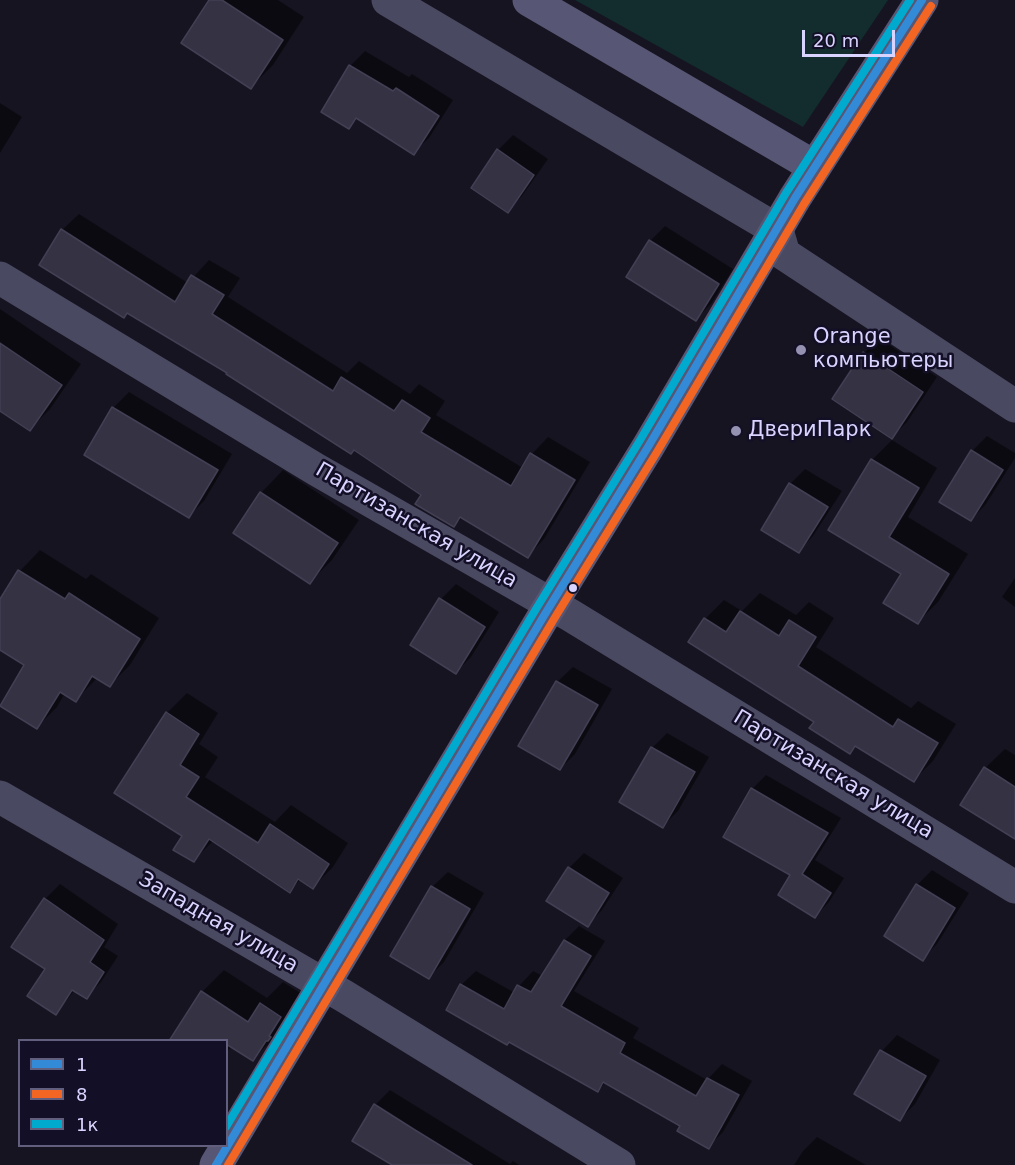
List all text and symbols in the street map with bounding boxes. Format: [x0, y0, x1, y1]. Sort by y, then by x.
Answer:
scale bar [805, 18, 898, 56]
text: 20 m [813, 30, 859, 51]
place label: Orange компьютеры [813, 325, 953, 375]
marker: Orange компьютеры [794, 343, 808, 357]
place label: ДвериПарк [748, 418, 871, 444]
marker: ДвериПарк [729, 424, 743, 438]
street label: Партизанская улица [311, 458, 521, 594]
unlabelled marker [567, 582, 579, 594]
street label: Партизанская улица [728, 705, 938, 845]
street label: Западная улица [134, 867, 302, 979]
legend [18, 1039, 228, 1147]
text: 1 [76, 1054, 87, 1075]
text: 8 [76, 1084, 87, 1105]
text: 1к [76, 1114, 98, 1135]

